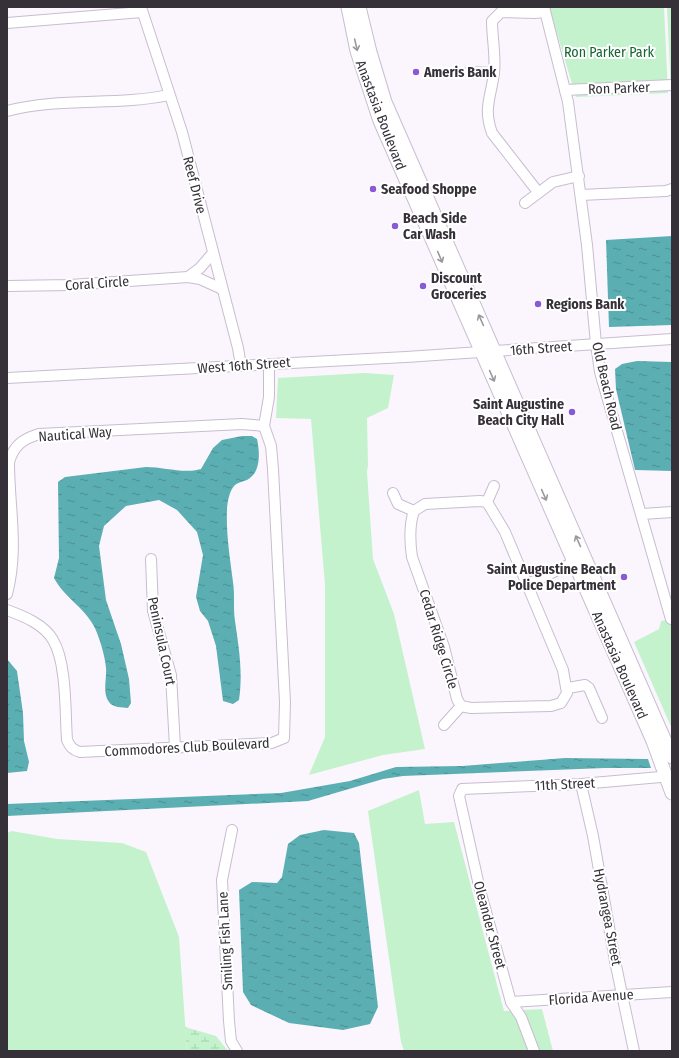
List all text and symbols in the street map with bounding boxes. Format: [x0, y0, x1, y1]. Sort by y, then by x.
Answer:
one-way arrow [352, 38, 360, 51]
park label: Ron Parker Park [564, 44, 655, 61]
street label: Anastasia Boulevard [352, 58, 409, 172]
place label: Ameris Bank [423, 64, 497, 81]
marker: Ameris Bank [411, 67, 421, 77]
street label: Ron Parker [588, 79, 650, 98]
street label: Reef Drive [179, 155, 210, 216]
place label: Seafood Shoppe [381, 181, 477, 198]
marker: Seafood Shoppe [368, 184, 378, 194]
place label: Beach Side Car Wash [403, 210, 467, 243]
marker: Beach Side Car Wash [390, 221, 400, 231]
one-way arrow [437, 250, 444, 262]
place label: Discount Groceries [431, 270, 486, 303]
street label: Coral Circle [65, 273, 130, 294]
marker: Discount Groceries [418, 281, 428, 291]
place label: Regions Bank [546, 296, 625, 313]
marker: Regions Bank [533, 299, 543, 309]
one-way arrow [477, 314, 484, 326]
street label: 16th Street [509, 338, 573, 359]
street label: Old Beach Road [588, 340, 625, 432]
street label: West 16th Street [197, 354, 292, 377]
one-way arrow [489, 369, 496, 381]
place label: Saint Augustine Beach City Hall [473, 396, 564, 429]
marker: Saint Augustine Beach City Hall [567, 407, 577, 417]
street label: Nautical Way [38, 423, 113, 446]
one-way arrow [541, 488, 549, 500]
one-way arrow [574, 536, 581, 548]
place label: Saint Augustine Beach Police Department [487, 561, 617, 594]
marker: Saint Augustine Beach Police Department [619, 572, 629, 582]
street label: Cedar Ridge Circle [415, 587, 462, 691]
street label: Peninsula Court [144, 595, 179, 687]
street label: Anastasia Boulevard [588, 609, 651, 722]
street label: Commodores Club Boulevard [104, 735, 270, 760]
street label: 11th Street [534, 774, 596, 795]
street label: Hydrangea Street [590, 867, 625, 968]
street label: Oleander Street [470, 879, 510, 971]
street label: Smiling Fish Lane [214, 891, 237, 991]
street label: Florida Avenue [548, 986, 634, 1009]

